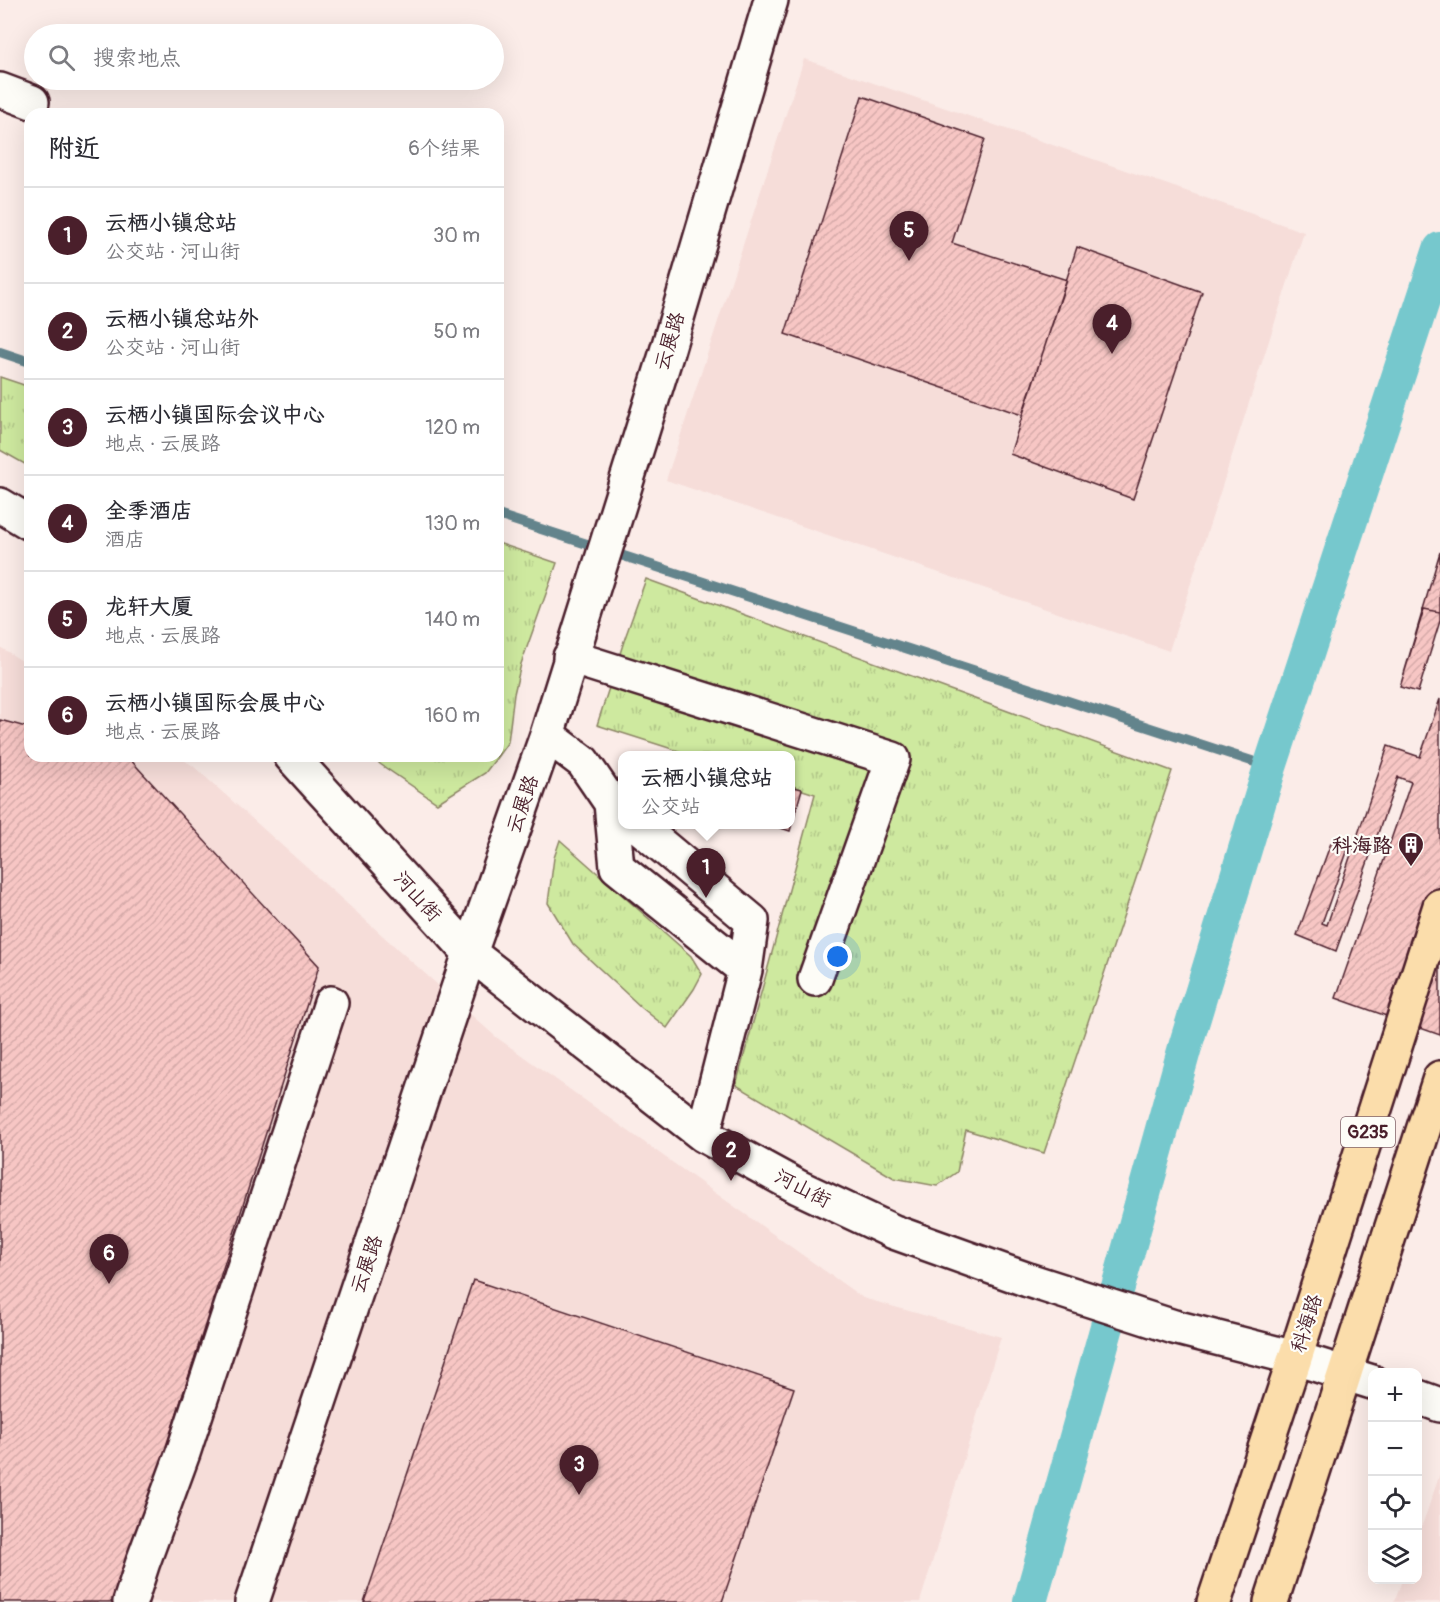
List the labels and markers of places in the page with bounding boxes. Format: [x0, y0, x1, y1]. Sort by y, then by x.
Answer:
pin: 5 [890, 212, 928, 261]
pin: 4 [1092, 304, 1132, 354]
building icon: 科海路 [1396, 830, 1426, 868]
place label: 科海路 [1332, 833, 1392, 858]
pin: 1 [686, 848, 726, 898]
pin: 2 [712, 1132, 750, 1181]
pin: 6 [90, 1234, 128, 1284]
pin: 3 [560, 1446, 598, 1495]

